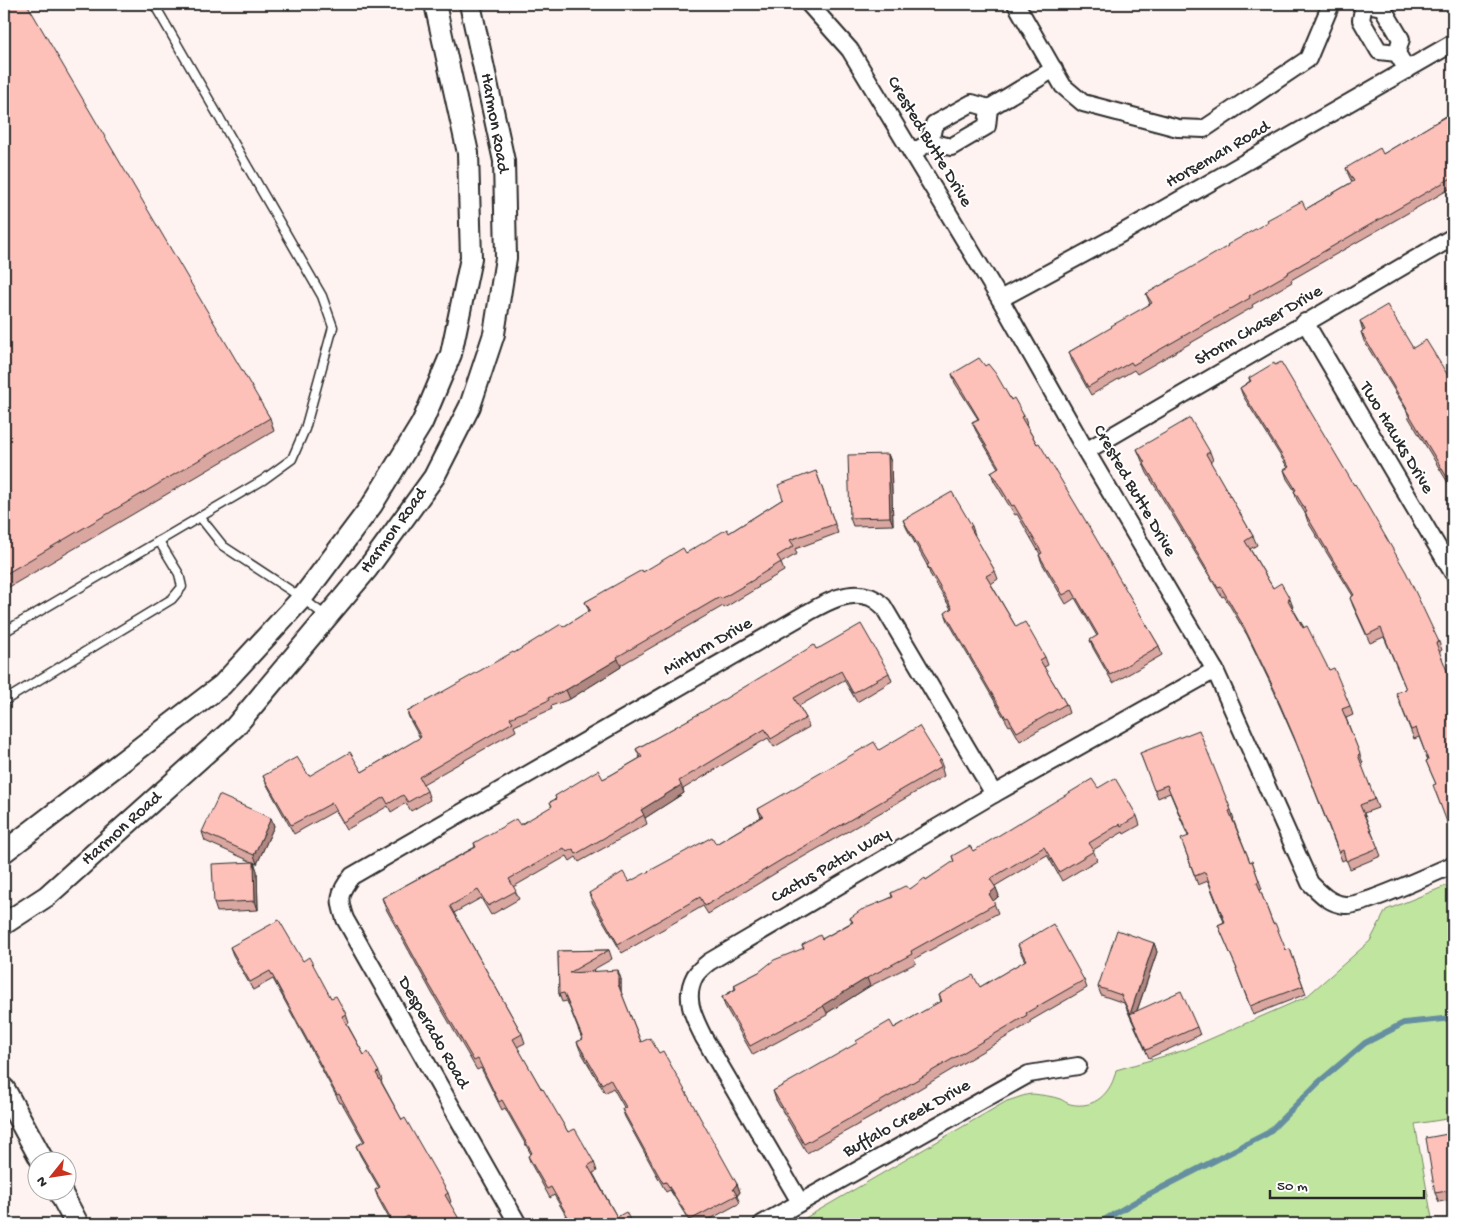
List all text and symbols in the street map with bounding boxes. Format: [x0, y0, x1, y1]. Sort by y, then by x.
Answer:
street label: Harmon Road [475, 71, 513, 176]
street label: Crested Butte Drive [882, 73, 977, 212]
street label: Horseman Road [1162, 116, 1275, 193]
street label: Storm Chaser Drive [1192, 281, 1327, 371]
street label: Two Hawks Drive [1354, 377, 1438, 498]
street label: Crested Butte Drive [1088, 421, 1181, 561]
street label: Harmon Road [356, 483, 433, 578]
street label: Minturn Drive [660, 613, 757, 681]
street label: Harmon Road [77, 786, 168, 871]
street label: Cactus Patch Way [768, 823, 894, 909]
street label: Desperado Road [392, 972, 474, 1094]
street label: Buffalo Creek Drive [839, 1075, 975, 1163]
north arrow [28, 1150, 78, 1200]
scale bar [1270, 1168, 1423, 1200]
text: N [33, 1173, 53, 1189]
text: 50 m [1277, 1178, 1308, 1196]

